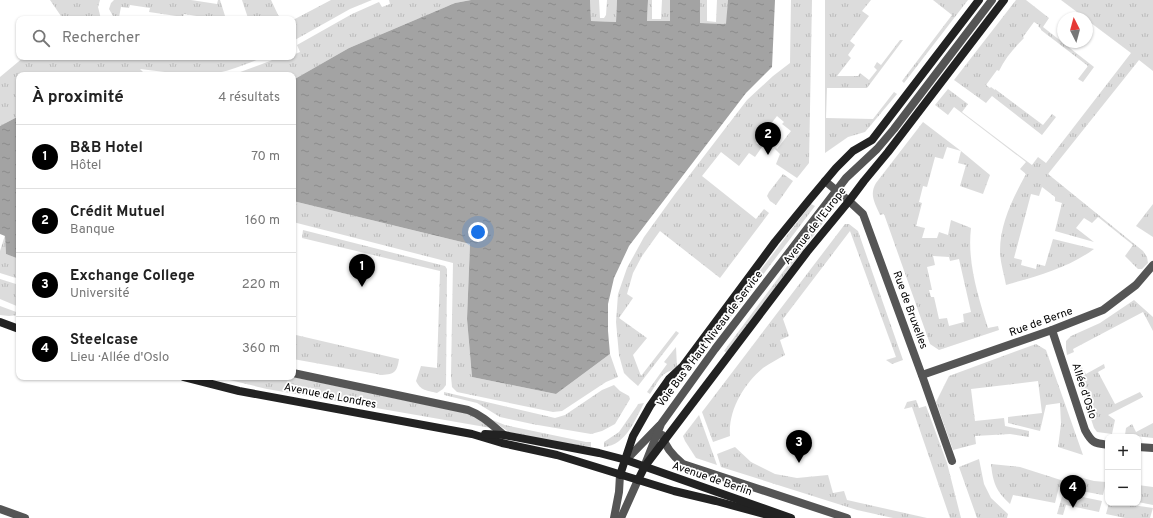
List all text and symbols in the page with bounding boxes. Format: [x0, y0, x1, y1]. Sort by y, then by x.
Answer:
north arrow [1057, 12, 1093, 48]
search box [16, 16, 296, 60]
icon: search [30, 27, 52, 49]
text: Rechercher [62, 29, 140, 48]
text: À proximité [32, 87, 124, 109]
text: 4 résultats [218, 90, 280, 106]
pin: 2 [755, 122, 781, 155]
text: B&B Hotel [70, 139, 143, 158]
text: 1 [42, 149, 48, 165]
text: 70 m [251, 149, 280, 165]
text: Hôtel [70, 158, 101, 174]
street label: Avenue de l'Europe [780, 184, 850, 268]
text: Crédit Mutuel [70, 203, 165, 222]
text: 2 [41, 213, 49, 229]
text: 160 m [245, 213, 280, 229]
text: Banque [70, 222, 115, 238]
your location [468, 222, 488, 242]
pin: 1 [349, 254, 375, 287]
text: Exchange College [70, 267, 195, 286]
street label: Voie Bus à Haut Niveau de Service [654, 268, 766, 410]
street label: Rue de Bruxelles [889, 269, 931, 351]
text: 3 [41, 277, 49, 293]
text: 220 m [242, 277, 280, 293]
text: Université [70, 286, 129, 302]
street label: Rue de Berne [1007, 304, 1075, 340]
text: Steelcase [70, 331, 138, 350]
text: 4 [41, 341, 49, 357]
text: 360 m [242, 341, 280, 357]
text: Lieu · Allée d'Oslo [70, 350, 169, 366]
street label: Allée d'Oslo [1068, 361, 1100, 421]
street label: Avenue de Londres [283, 380, 377, 412]
pin: 3 [786, 430, 812, 463]
map controls [1105, 434, 1141, 506]
button: + [1105, 434, 1141, 470]
street label: Avenue de Berlin [670, 459, 754, 499]
button: − [1105, 470, 1141, 506]
pin: 4 [1060, 475, 1086, 508]

